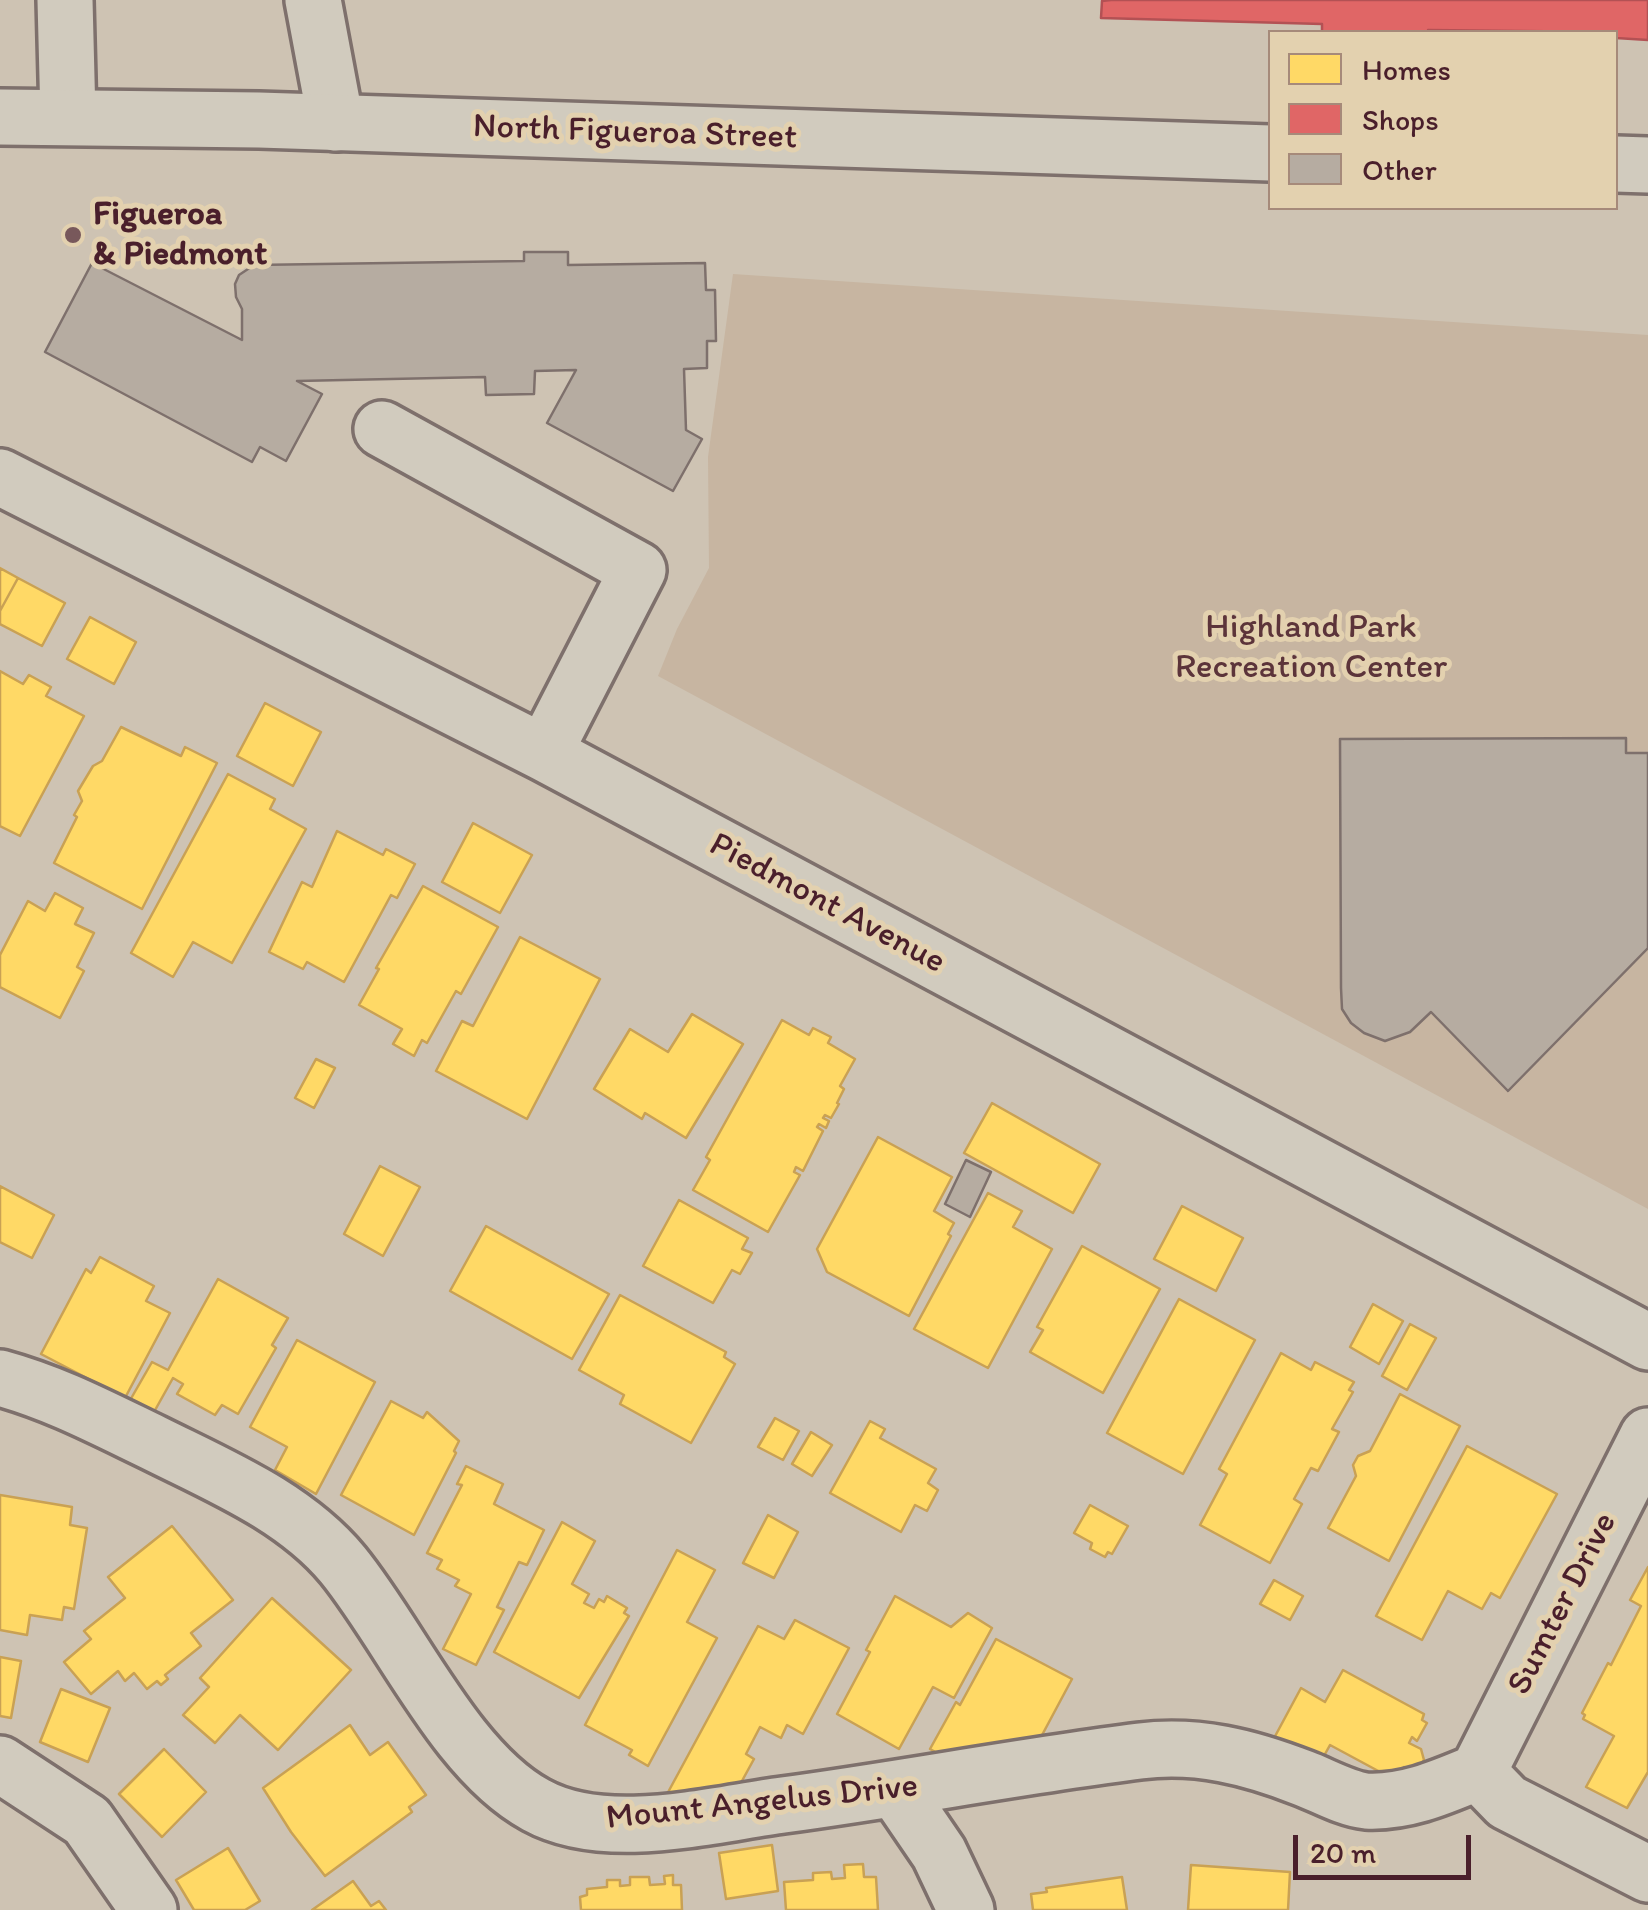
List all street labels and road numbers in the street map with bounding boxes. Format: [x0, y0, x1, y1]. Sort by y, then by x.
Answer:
street label: North Figueroa Street [472, 106, 798, 160]
street label: Piedmont Avenue [702, 824, 952, 984]
street label: Sumter Drive [1499, 1506, 1627, 1702]
street label: Mount Angelus Drive [604, 1766, 920, 1840]

